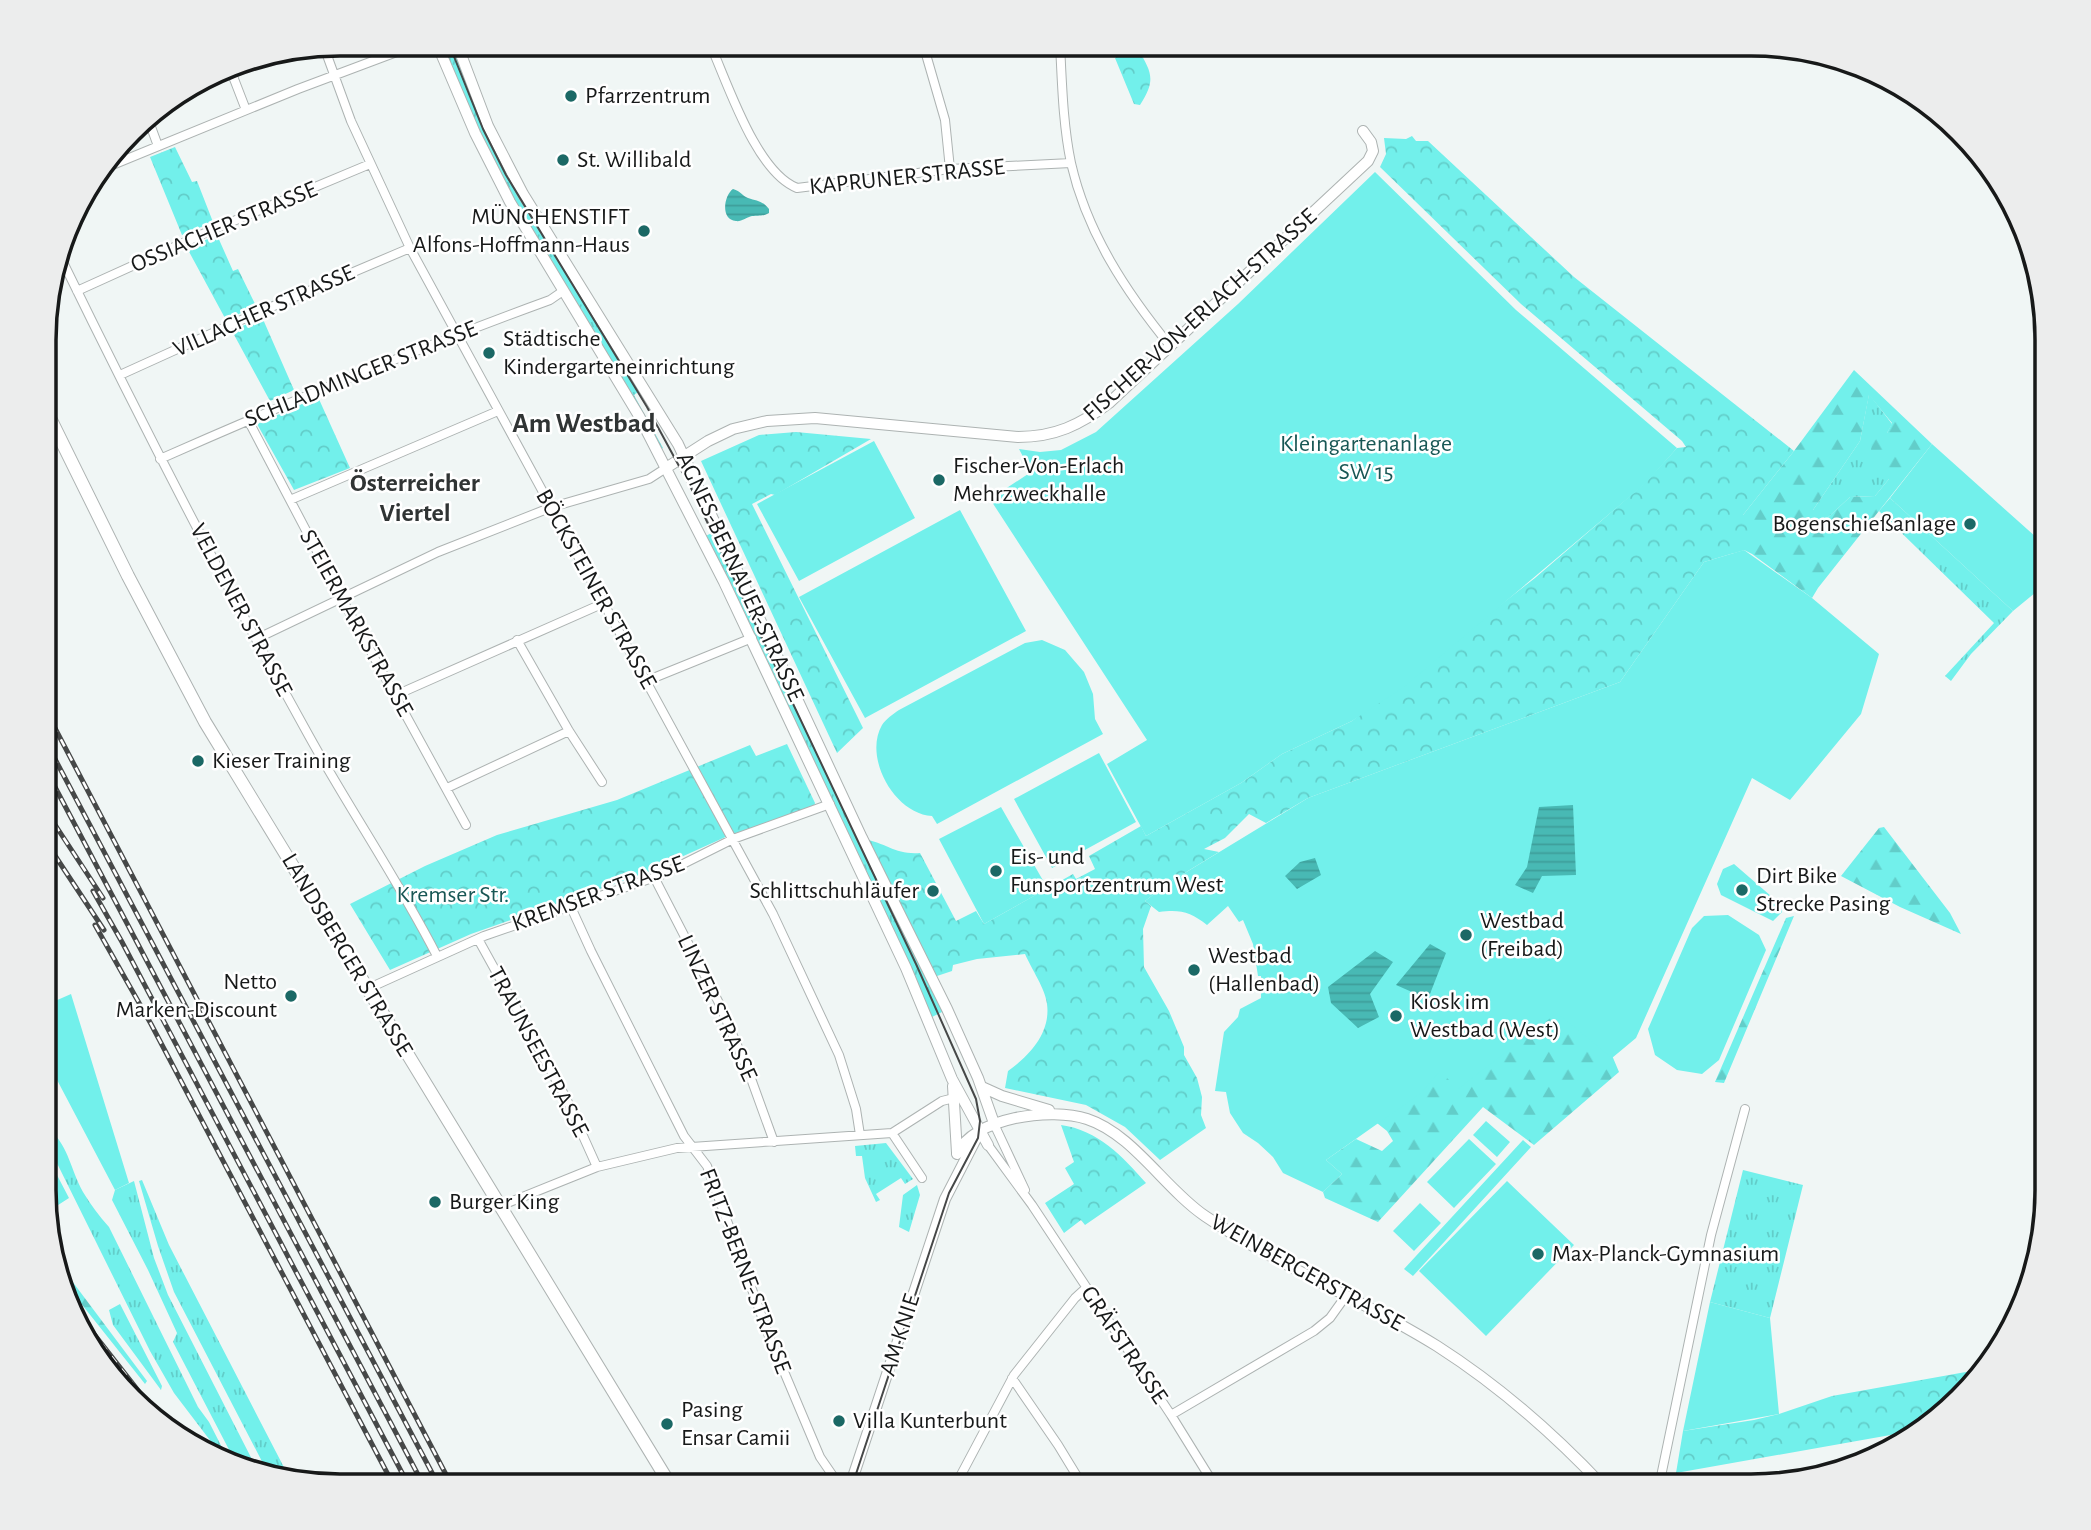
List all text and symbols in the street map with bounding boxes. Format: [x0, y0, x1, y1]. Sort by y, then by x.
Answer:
place label: Pfarrzentrum [585, 84, 710, 108]
marker: Pfarrzentrum [563, 88, 579, 104]
place label: St. Willibald [577, 148, 691, 172]
marker: St. Willibald [555, 152, 571, 168]
street label: KAPRUNER STRASSE [808, 155, 1006, 199]
street label: OSSIACHER STRASSE [127, 177, 321, 277]
place label: MÜNCHENSTIFT Alfons-Hoffmann-Haus [413, 204, 630, 257]
street label: FISCHER-VON-ERLACH-STRASSE [1079, 204, 1321, 426]
marker: MÜNCHENSTIFT Alfons-Hoffmann-Haus [636, 223, 652, 239]
street label: VILLACHER STRASSE [170, 260, 358, 362]
street label: SCHLADMINGER STRASSE [241, 316, 481, 432]
place label: Städtische Kindergarteneinrichtung [503, 327, 735, 379]
marker: Städtische Kindergarteneinrichtung [481, 345, 497, 361]
district label: Am Westbad [512, 410, 656, 438]
park label: Kleingartenanlage SW 15 [1280, 432, 1452, 484]
street label: AGNES-BERNAUER-STRASSE [672, 449, 808, 705]
place label: Fischer-Von-Erlach Mehrzweckhalle [953, 454, 1124, 506]
district label: Österreicher Viertel [350, 469, 480, 526]
marker: Fischer-Von-Erlach Mehrzweckhalle [931, 472, 947, 488]
street label: BÖCKSTEINER STRASSE [531, 485, 662, 693]
place label: Bogenschießanlage [1772, 512, 1956, 536]
marker: Bogenschießanlage [1962, 516, 1978, 532]
street label: VELDENER STRASSE [185, 520, 297, 701]
street label: STEIERMARKSTRASSE [295, 526, 417, 721]
place label: Kieser Training [212, 749, 351, 773]
marker: Kieser Training [190, 753, 206, 769]
place label: Eis- und Funsportzentrum West [1010, 845, 1224, 897]
street label: LANDSBERGER STRASSE [277, 849, 417, 1061]
street label: KREMSER STRASSE [509, 852, 688, 936]
marker: Eis- und Funsportzentrum West [988, 863, 1004, 879]
place label: Dirt Bike Strecke Pasing [1756, 864, 1891, 916]
place label: Schlittschuhläufer [749, 879, 919, 903]
marker: Dirt Bike Strecke Pasing [1734, 882, 1750, 898]
park label: Kremser Str. [397, 883, 509, 907]
marker: Schlittschuhläufer [925, 883, 941, 899]
place label: Westbad (Freibad) [1480, 909, 1564, 961]
marker: Westbad (Freibad) [1458, 927, 1474, 943]
street label: LINZER STRASSE [673, 931, 762, 1085]
place label: Westbad (Hallenbad) [1208, 944, 1320, 996]
marker: Westbad (Hallenbad) [1186, 962, 1202, 978]
street label: TRAUNSEESTRASSE [483, 963, 593, 1141]
place label: Netto Marken-Discount [116, 970, 277, 1022]
marker: Netto Marken-Discount [283, 988, 299, 1004]
place label: Kiosk im Westbad (West) [1410, 990, 1560, 1042]
marker: Kiosk im Westbad (West) [1388, 1008, 1404, 1024]
street label: FRITZ-BERNE-STRASSE [695, 1165, 795, 1377]
place label: Burger King [449, 1190, 559, 1214]
marker: Burger King [427, 1194, 443, 1210]
street label: WEINBERGERSTRASSE [1206, 1210, 1408, 1336]
place label: Max-Planck-Gymnasium [1552, 1242, 1779, 1266]
marker: Max-Planck-Gymnasium [1530, 1246, 1546, 1262]
street label: GRÄFSTRASSE [1076, 1281, 1173, 1408]
street label: AM KNIE [876, 1291, 925, 1379]
place label: Pasing Ensar Camii [681, 1398, 790, 1450]
place label: Villa Kunterbunt [853, 1409, 1007, 1433]
marker: Villa Kunterbunt [831, 1413, 847, 1429]
marker: Pasing Ensar Camii [659, 1416, 675, 1432]

